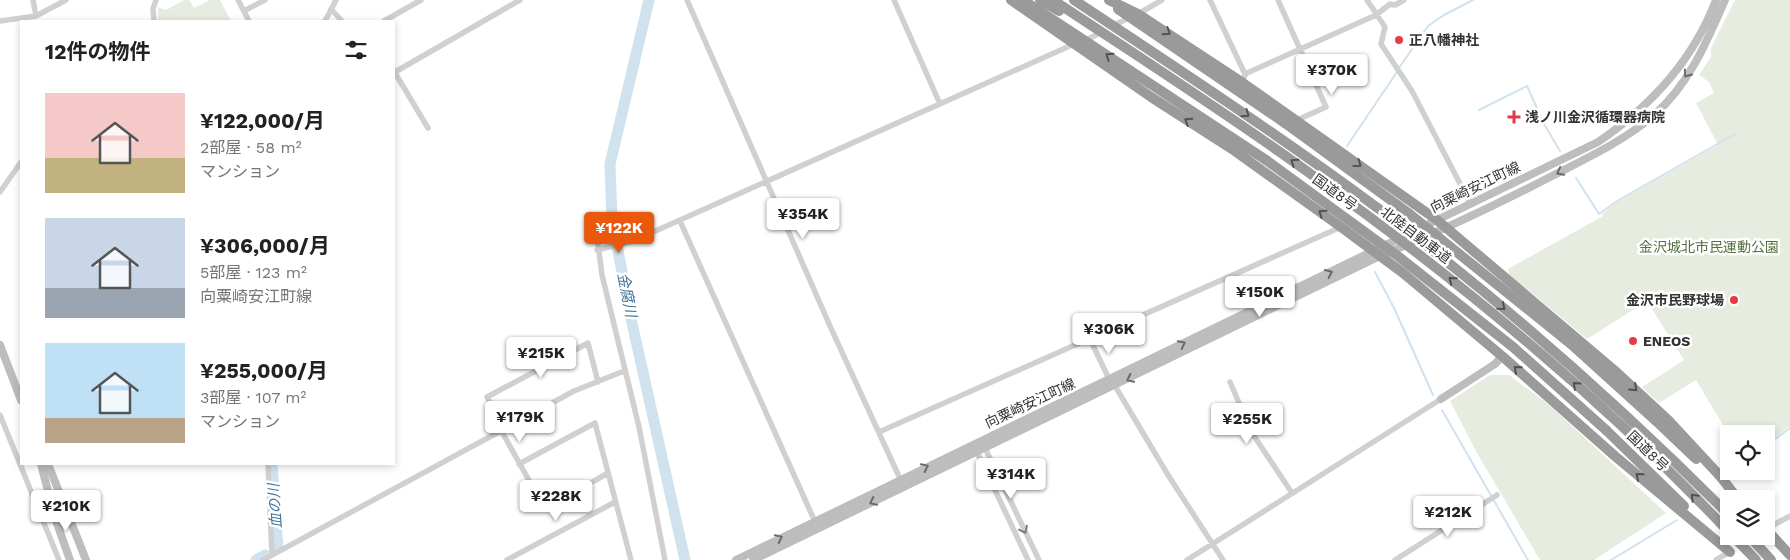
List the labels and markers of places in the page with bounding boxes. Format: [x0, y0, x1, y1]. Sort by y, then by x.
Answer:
place label: 正八幡神社 [1409, 32, 1479, 48]
marker: 正八幡神社 [1393, 34, 1405, 46]
pin: ¥370K [1297, 54, 1367, 96]
place label: 浅ノ川金沢循環器病院 [1525, 109, 1665, 125]
marker: 浅ノ川金沢循環器病院 [1507, 110, 1521, 124]
pin: ¥354K [768, 198, 838, 240]
pin: ¥122K [584, 212, 654, 254]
pin: ¥150K [1225, 276, 1295, 318]
place label: 金沢市民野球場 [1626, 292, 1724, 308]
marker: 金沢市民野球場 [1728, 294, 1740, 306]
pin: ¥306K [1074, 312, 1144, 355]
place label: ENEOS [1643, 333, 1690, 349]
marker: ENEOS [1627, 335, 1639, 347]
pin: ¥215K [506, 336, 576, 379]
pin: ¥179K [485, 400, 555, 443]
pin: ¥255K [1212, 402, 1282, 445]
pin: ¥314K [976, 458, 1046, 500]
pin: ¥228K [521, 480, 591, 522]
pin: ¥210K [31, 490, 101, 532]
pin: ¥212K [1413, 496, 1483, 538]

